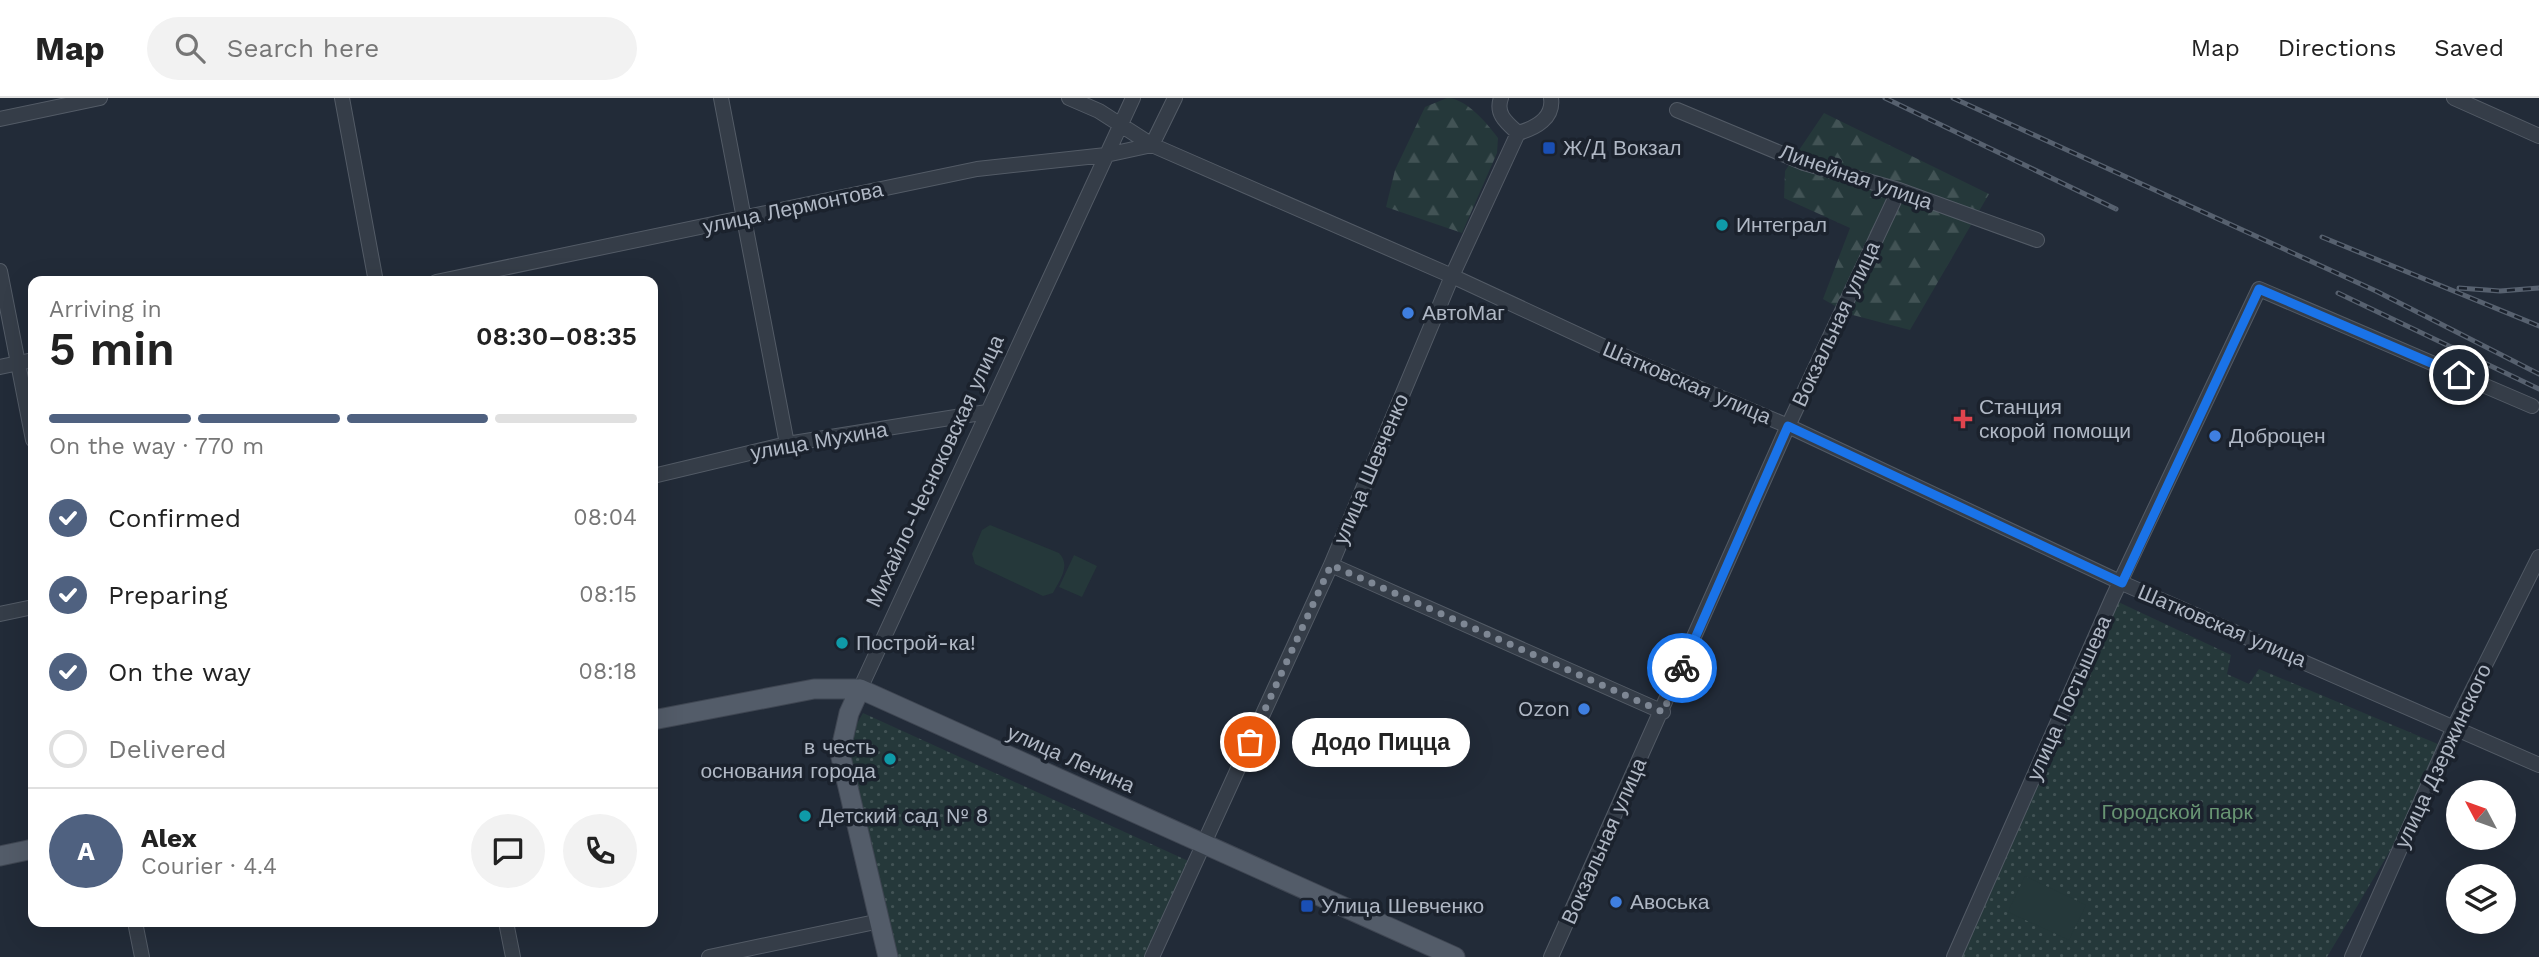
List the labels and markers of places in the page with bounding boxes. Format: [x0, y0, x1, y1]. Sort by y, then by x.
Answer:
place label: Ж/Д Вокзал [1563, 135, 1682, 160]
marker: Ж/Д Вокзал [1541, 140, 1557, 156]
place label: Интеграл [1736, 212, 1827, 237]
marker: Интеграл [1714, 217, 1730, 233]
place label: АвтоМаг [1422, 300, 1505, 325]
marker: АвтоМаг [1400, 305, 1416, 321]
pin [2429, 345, 2489, 405]
place label: Станция скорой помощи [1979, 394, 2131, 443]
marker: Станция скорой помощи [1953, 409, 1973, 429]
place label: Доброцен [2229, 423, 2326, 448]
marker: Доброцен [2207, 428, 2223, 444]
place label: Построй-ка! [856, 630, 976, 655]
marker: Построй-ка! [834, 635, 850, 651]
place label: Ozon [1518, 696, 1570, 721]
marker: Ozon [1576, 701, 1592, 717]
pin [1220, 712, 1280, 772]
callout: Додо Пицца [1292, 718, 1470, 766]
place label: в честь основания города [700, 734, 876, 783]
marker: в честь основания города [882, 751, 898, 767]
place label: Детский сад № 8 [819, 803, 989, 828]
marker: Детский сад № 8 [797, 808, 813, 824]
place label: Авоська [1630, 889, 1710, 914]
place label: Улица Шевченко [1321, 893, 1484, 918]
marker: Авоська [1608, 894, 1624, 910]
marker: Улица Шевченко [1299, 898, 1315, 914]

